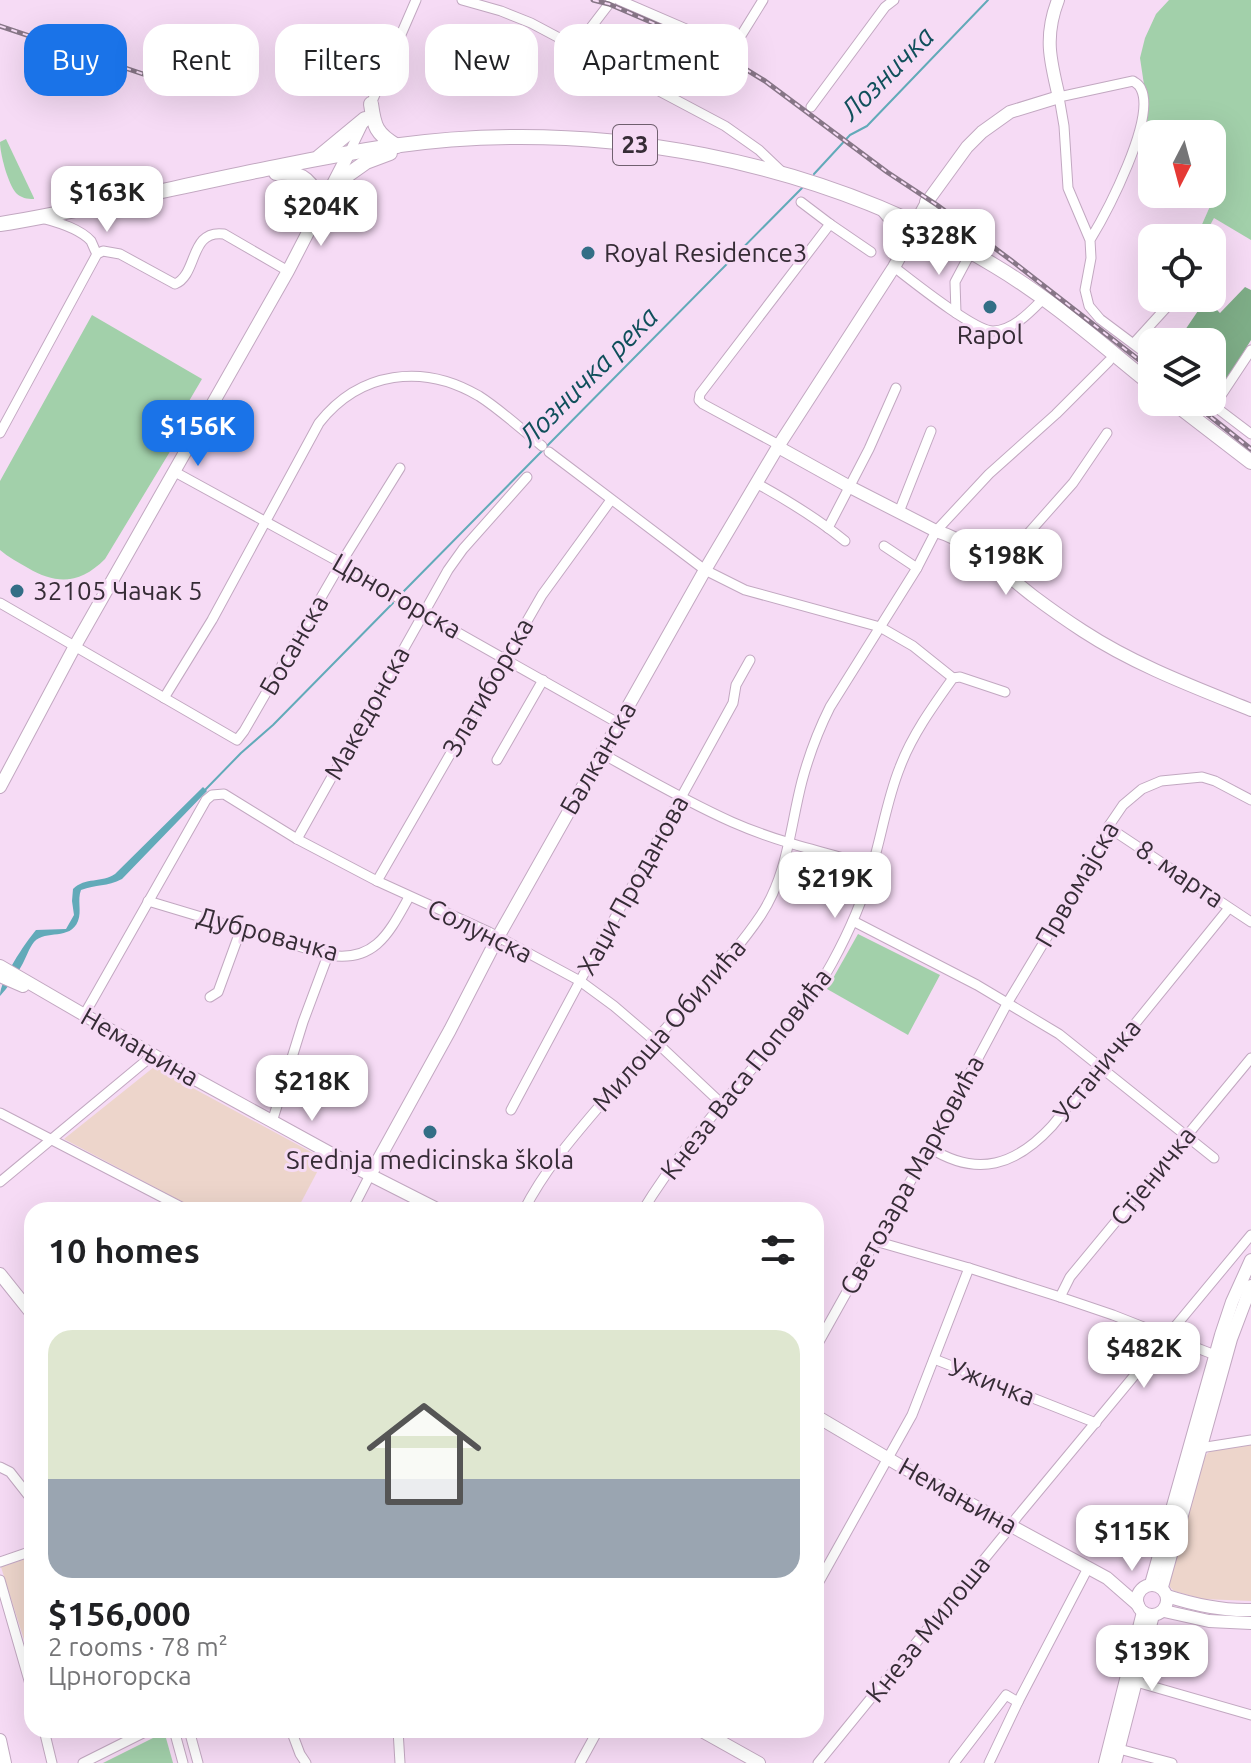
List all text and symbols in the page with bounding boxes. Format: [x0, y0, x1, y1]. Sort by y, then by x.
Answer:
water label: Лозничка [832, 20, 940, 127]
chip: Buy [24, 24, 127, 96]
chip: Rent [143, 24, 259, 96]
chip: Filters [275, 24, 409, 96]
chip: New [425, 24, 538, 96]
chip: Apartment [554, 24, 748, 96]
north arrow [1138, 120, 1226, 208]
map controls [1138, 120, 1226, 416]
road number: 23 [613, 125, 657, 165]
pin: $163K [51, 166, 163, 234]
text: $163K [69, 177, 145, 206]
pin: $204K [265, 180, 377, 248]
text: $204K [283, 191, 359, 220]
pin: $328K [883, 209, 995, 277]
text: $328K [901, 220, 977, 249]
button: locate [1138, 224, 1226, 312]
place label: Royal Residence3 [604, 238, 807, 267]
marker: Royal Residence3 [579, 244, 597, 262]
marker: Rapol [981, 298, 999, 316]
water label: Лозничка река [510, 300, 663, 453]
place label: Rapol [957, 320, 1024, 349]
button: layers [1138, 328, 1226, 416]
pin: $156K [142, 400, 254, 468]
text: $156K [160, 411, 236, 440]
pin: $198K [950, 529, 1062, 597]
text: $198K [968, 540, 1044, 569]
street label: Црногорска [328, 547, 467, 644]
place label: 32105 Чачак 5 [33, 576, 203, 605]
marker: 32105 Чачак 5 [8, 582, 26, 600]
street label: Босанска [253, 590, 334, 700]
street label: Златиборска [436, 613, 539, 761]
street label: Македонска [318, 641, 415, 784]
street label: Балканска [554, 696, 641, 819]
street label: Хаџи Проданова [571, 790, 694, 980]
street label: Првомајска [1029, 816, 1124, 952]
street label: 8. марта [1131, 834, 1230, 913]
pin: $219K [779, 852, 891, 920]
text: $219K [797, 863, 873, 892]
street label: Солунска [423, 893, 537, 968]
street label: Дубровачка [194, 901, 342, 966]
street label: Милоша Обилића [586, 933, 751, 1117]
street label: Кнеза Васа Поповића [654, 962, 837, 1185]
street label: Немањина [76, 1001, 204, 1092]
street label: Устаничка [1047, 1013, 1146, 1126]
street label: Светозара Марковића [834, 1050, 989, 1299]
pin: $218K [256, 1055, 368, 1123]
text: $218K [274, 1066, 350, 1095]
street label: Стјеничка [1104, 1120, 1201, 1231]
marker: Srednja medicinska škola [421, 1123, 439, 1141]
place label: Srednja medicinska škola [286, 1145, 574, 1174]
icon: filters [756, 1228, 800, 1272]
text: 10 homes [48, 1231, 200, 1269]
pin: $482K [1088, 1322, 1200, 1390]
text: $482K [1106, 1333, 1182, 1362]
street label: Ужичка [945, 1352, 1039, 1411]
icon: home [352, 1382, 496, 1526]
street label: Немањина [894, 1451, 1022, 1540]
pin: $115K [1076, 1505, 1188, 1573]
text: $115K [1094, 1516, 1170, 1545]
street label: Кнеза Милоша [860, 1550, 996, 1708]
text: $156,000 [48, 1594, 191, 1632]
pin: $139K [1096, 1625, 1208, 1693]
text: 2 rooms · 78 m² [48, 1632, 228, 1661]
text: $139K [1114, 1636, 1190, 1665]
text: Црногорска [48, 1661, 192, 1690]

